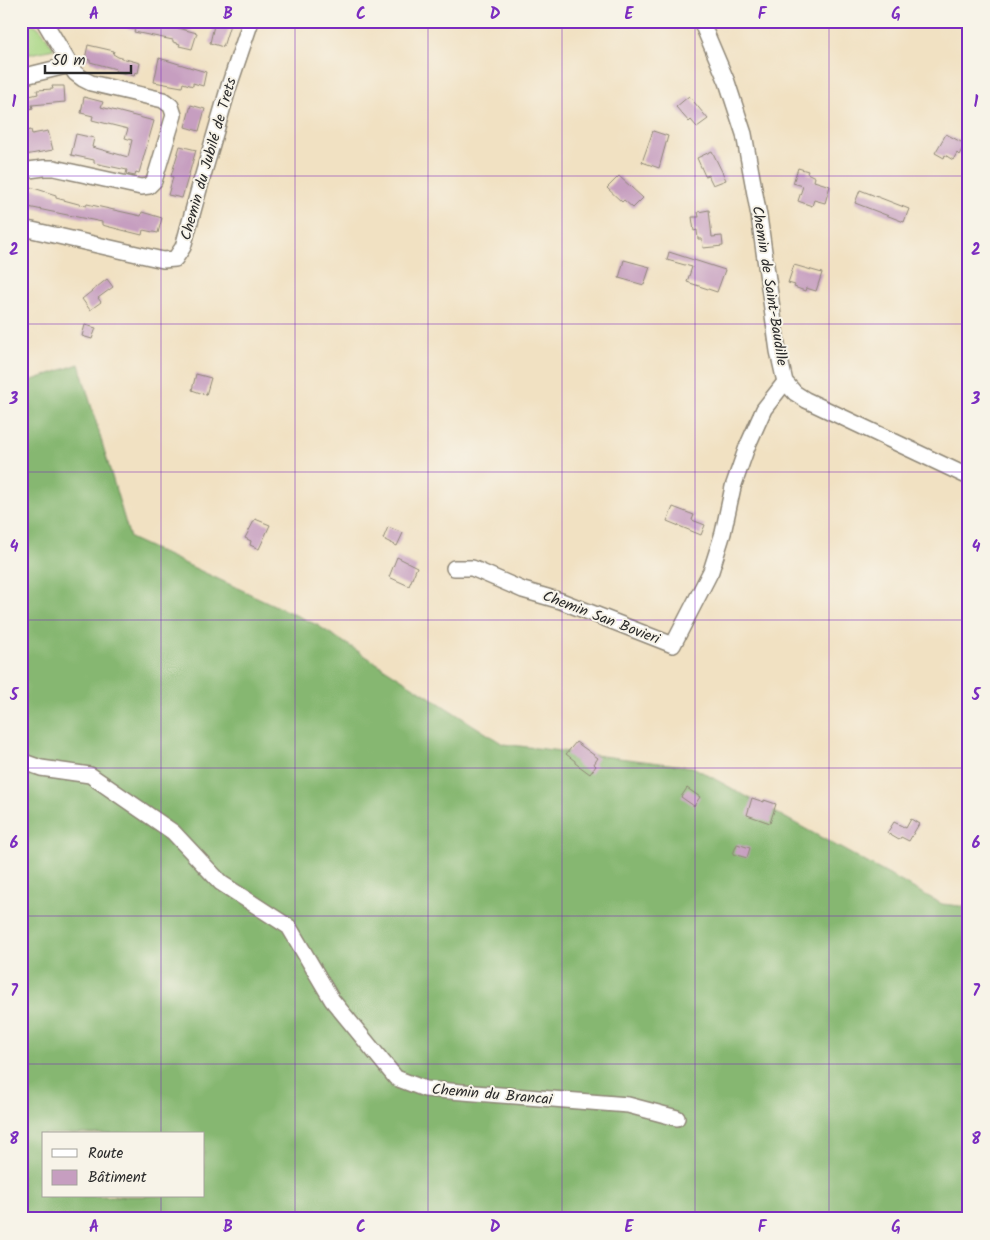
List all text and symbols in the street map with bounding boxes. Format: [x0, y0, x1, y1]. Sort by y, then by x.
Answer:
text: A [89, 2, 99, 27]
text: B [223, 2, 233, 27]
text: C [356, 2, 366, 27]
text: D [490, 2, 501, 27]
text: E [625, 2, 635, 27]
text: F [758, 2, 768, 27]
text: G [891, 2, 901, 27]
scale bar [45, 42, 131, 74]
text: 50 m [52, 49, 86, 73]
street label: Chemin du Jubilé de Trets [174, 74, 244, 243]
text: 1 [12, 90, 17, 115]
text: 1 [974, 90, 979, 115]
street label: Chemin de Saint-Baudille [744, 204, 794, 368]
text: 2 [9, 238, 19, 263]
text: 2 [971, 238, 981, 263]
text: 3 [9, 387, 19, 412]
text: 3 [971, 387, 981, 412]
text: 4 [10, 535, 19, 560]
text: 4 [972, 535, 981, 560]
street label: Chemin San Bovieri [539, 585, 664, 652]
text: 5 [9, 683, 20, 708]
text: 5 [971, 683, 982, 708]
text: 6 [10, 831, 19, 856]
text: 6 [972, 831, 981, 856]
text: 7 [10, 979, 18, 1004]
text: 7 [972, 979, 980, 1004]
street label: Chemin du Brancai [431, 1078, 555, 1112]
text: 8 [9, 1127, 19, 1152]
text: 8 [971, 1127, 981, 1152]
legend [42, 1132, 205, 1198]
text: Route [88, 1142, 124, 1166]
text: Bâtiment [88, 1166, 147, 1190]
text: A [89, 1215, 99, 1240]
text: B [223, 1215, 233, 1240]
text: C [356, 1215, 366, 1240]
text: D [490, 1215, 501, 1240]
text: E [625, 1215, 635, 1240]
text: F [758, 1215, 768, 1240]
text: G [891, 1215, 901, 1240]

